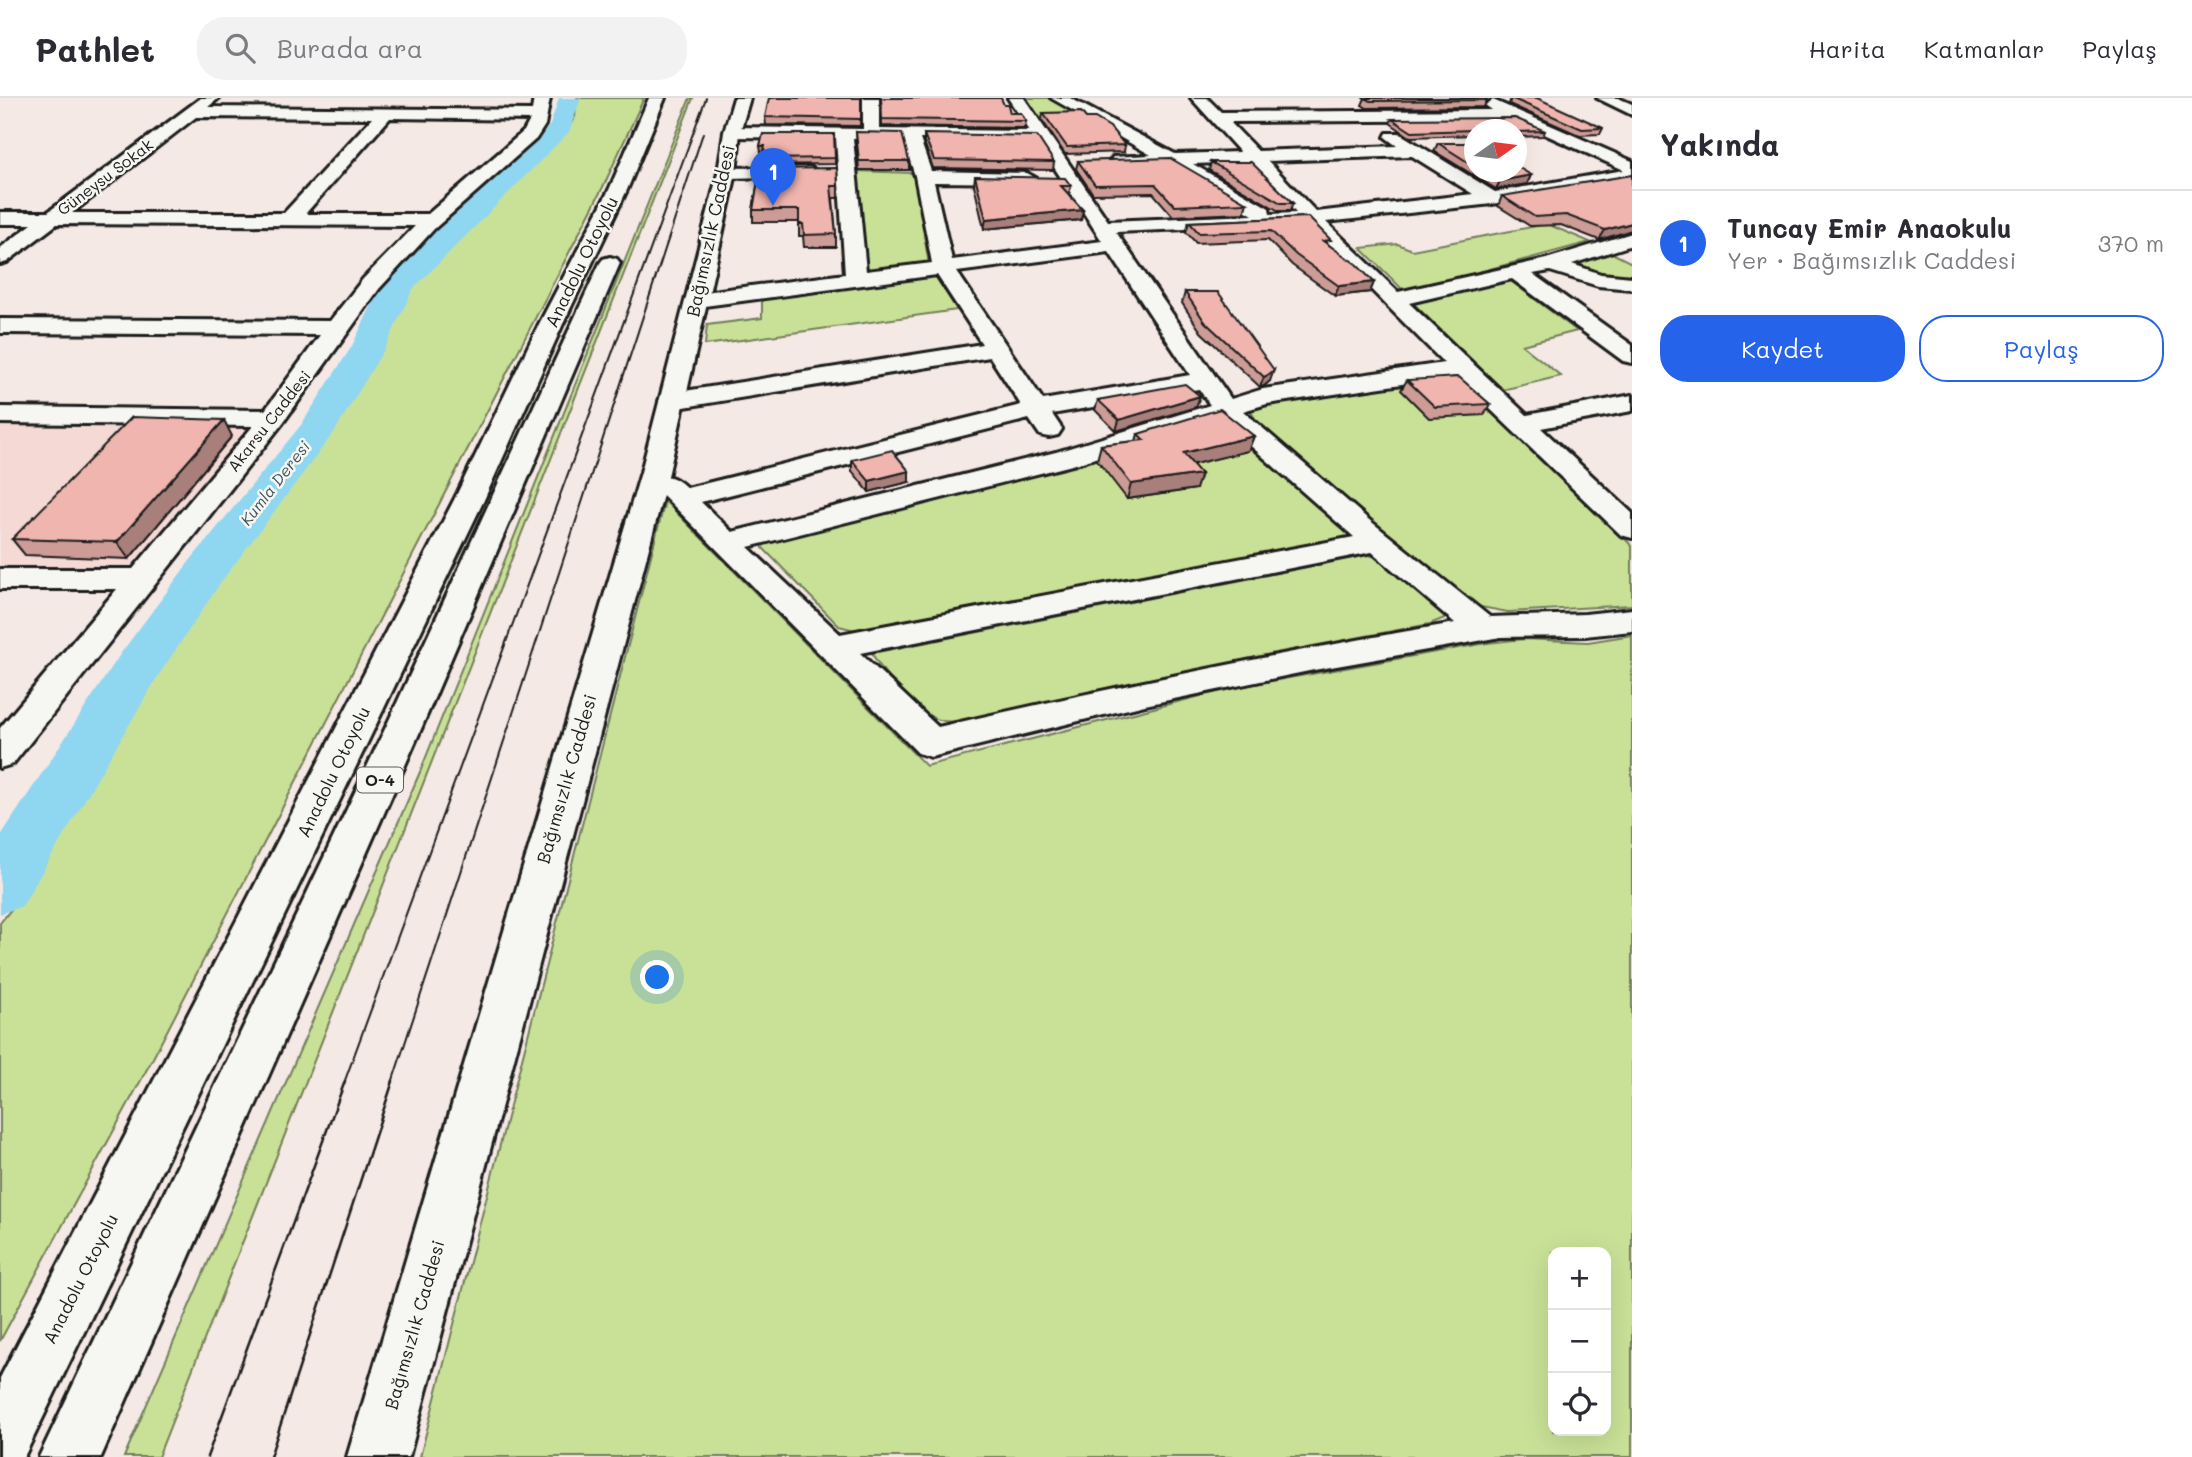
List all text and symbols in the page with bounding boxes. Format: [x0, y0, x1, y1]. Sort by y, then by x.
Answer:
search box [197, 17, 687, 80]
text: Pathlet [35, 27, 155, 70]
icon: search [221, 29, 259, 67]
text: Burada ara [277, 31, 423, 65]
text: Harita [1809, 33, 1886, 64]
text: Katmanlar [1924, 33, 2044, 64]
text: Paylaş [2082, 33, 2157, 64]
north arrow [1464, 119, 1527, 182]
text: Yakında [1660, 124, 1779, 164]
street label: Güneysu Sokak [53, 134, 157, 220]
street label: Bağımsızlık Caddesi [680, 143, 740, 319]
pin: 1 [750, 148, 796, 206]
street label: Anadolu Otoyolu [539, 192, 623, 331]
text: Tuncay Emir Anaokulu [1727, 211, 2012, 245]
text: 1 [1678, 228, 1688, 258]
text: 370 m [2098, 228, 2164, 258]
text: Yer · Bağımsızlık Caddesi [1727, 245, 2016, 275]
button: Kaydet [1660, 315, 1905, 382]
button: Paylaş [1919, 315, 2164, 382]
street label: Akarsu Caddesi [222, 366, 315, 476]
water label: Kumla Deresi [235, 436, 314, 529]
street label: Bağımsızlık Caddesi [530, 691, 602, 866]
street label: Anadolu Otoyolu [291, 702, 375, 841]
road number: O-4 [357, 768, 403, 792]
your location [640, 960, 674, 994]
street label: Anadolu Otoyolu [37, 1209, 123, 1348]
street label: Bağımsızlık Caddesi [378, 1237, 450, 1412]
map controls [1548, 1247, 1611, 1436]
button: + [1548, 1247, 1611, 1310]
button: − [1548, 1310, 1611, 1373]
button: locate [1548, 1373, 1611, 1436]

